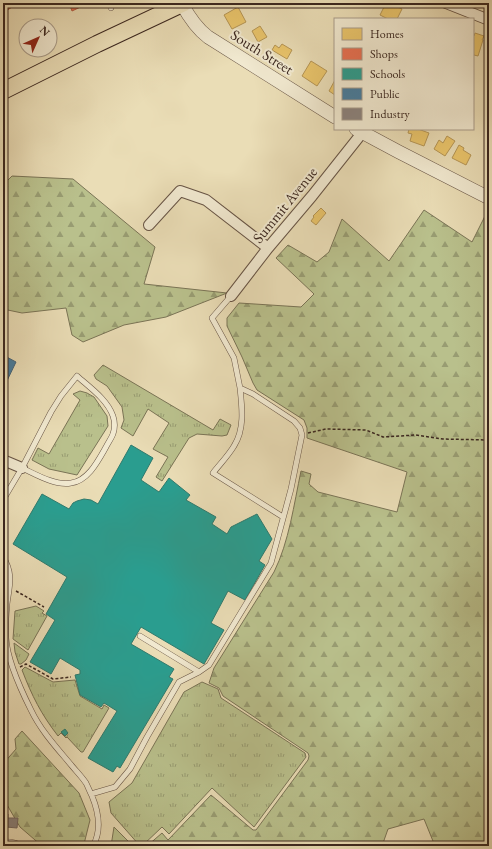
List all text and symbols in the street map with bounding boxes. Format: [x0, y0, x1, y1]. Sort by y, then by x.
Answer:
north arrow [18, 18, 58, 58]
legend [334, 18, 474, 130]
text: N [37, 23, 53, 39]
street label: South Street [227, 25, 298, 79]
text: Homes [370, 26, 404, 42]
text: Shops [370, 46, 398, 62]
text: Schools [370, 66, 405, 82]
text: Public [370, 86, 400, 102]
text: Industry [370, 106, 410, 122]
street label: Summit Avenue [248, 163, 321, 247]

